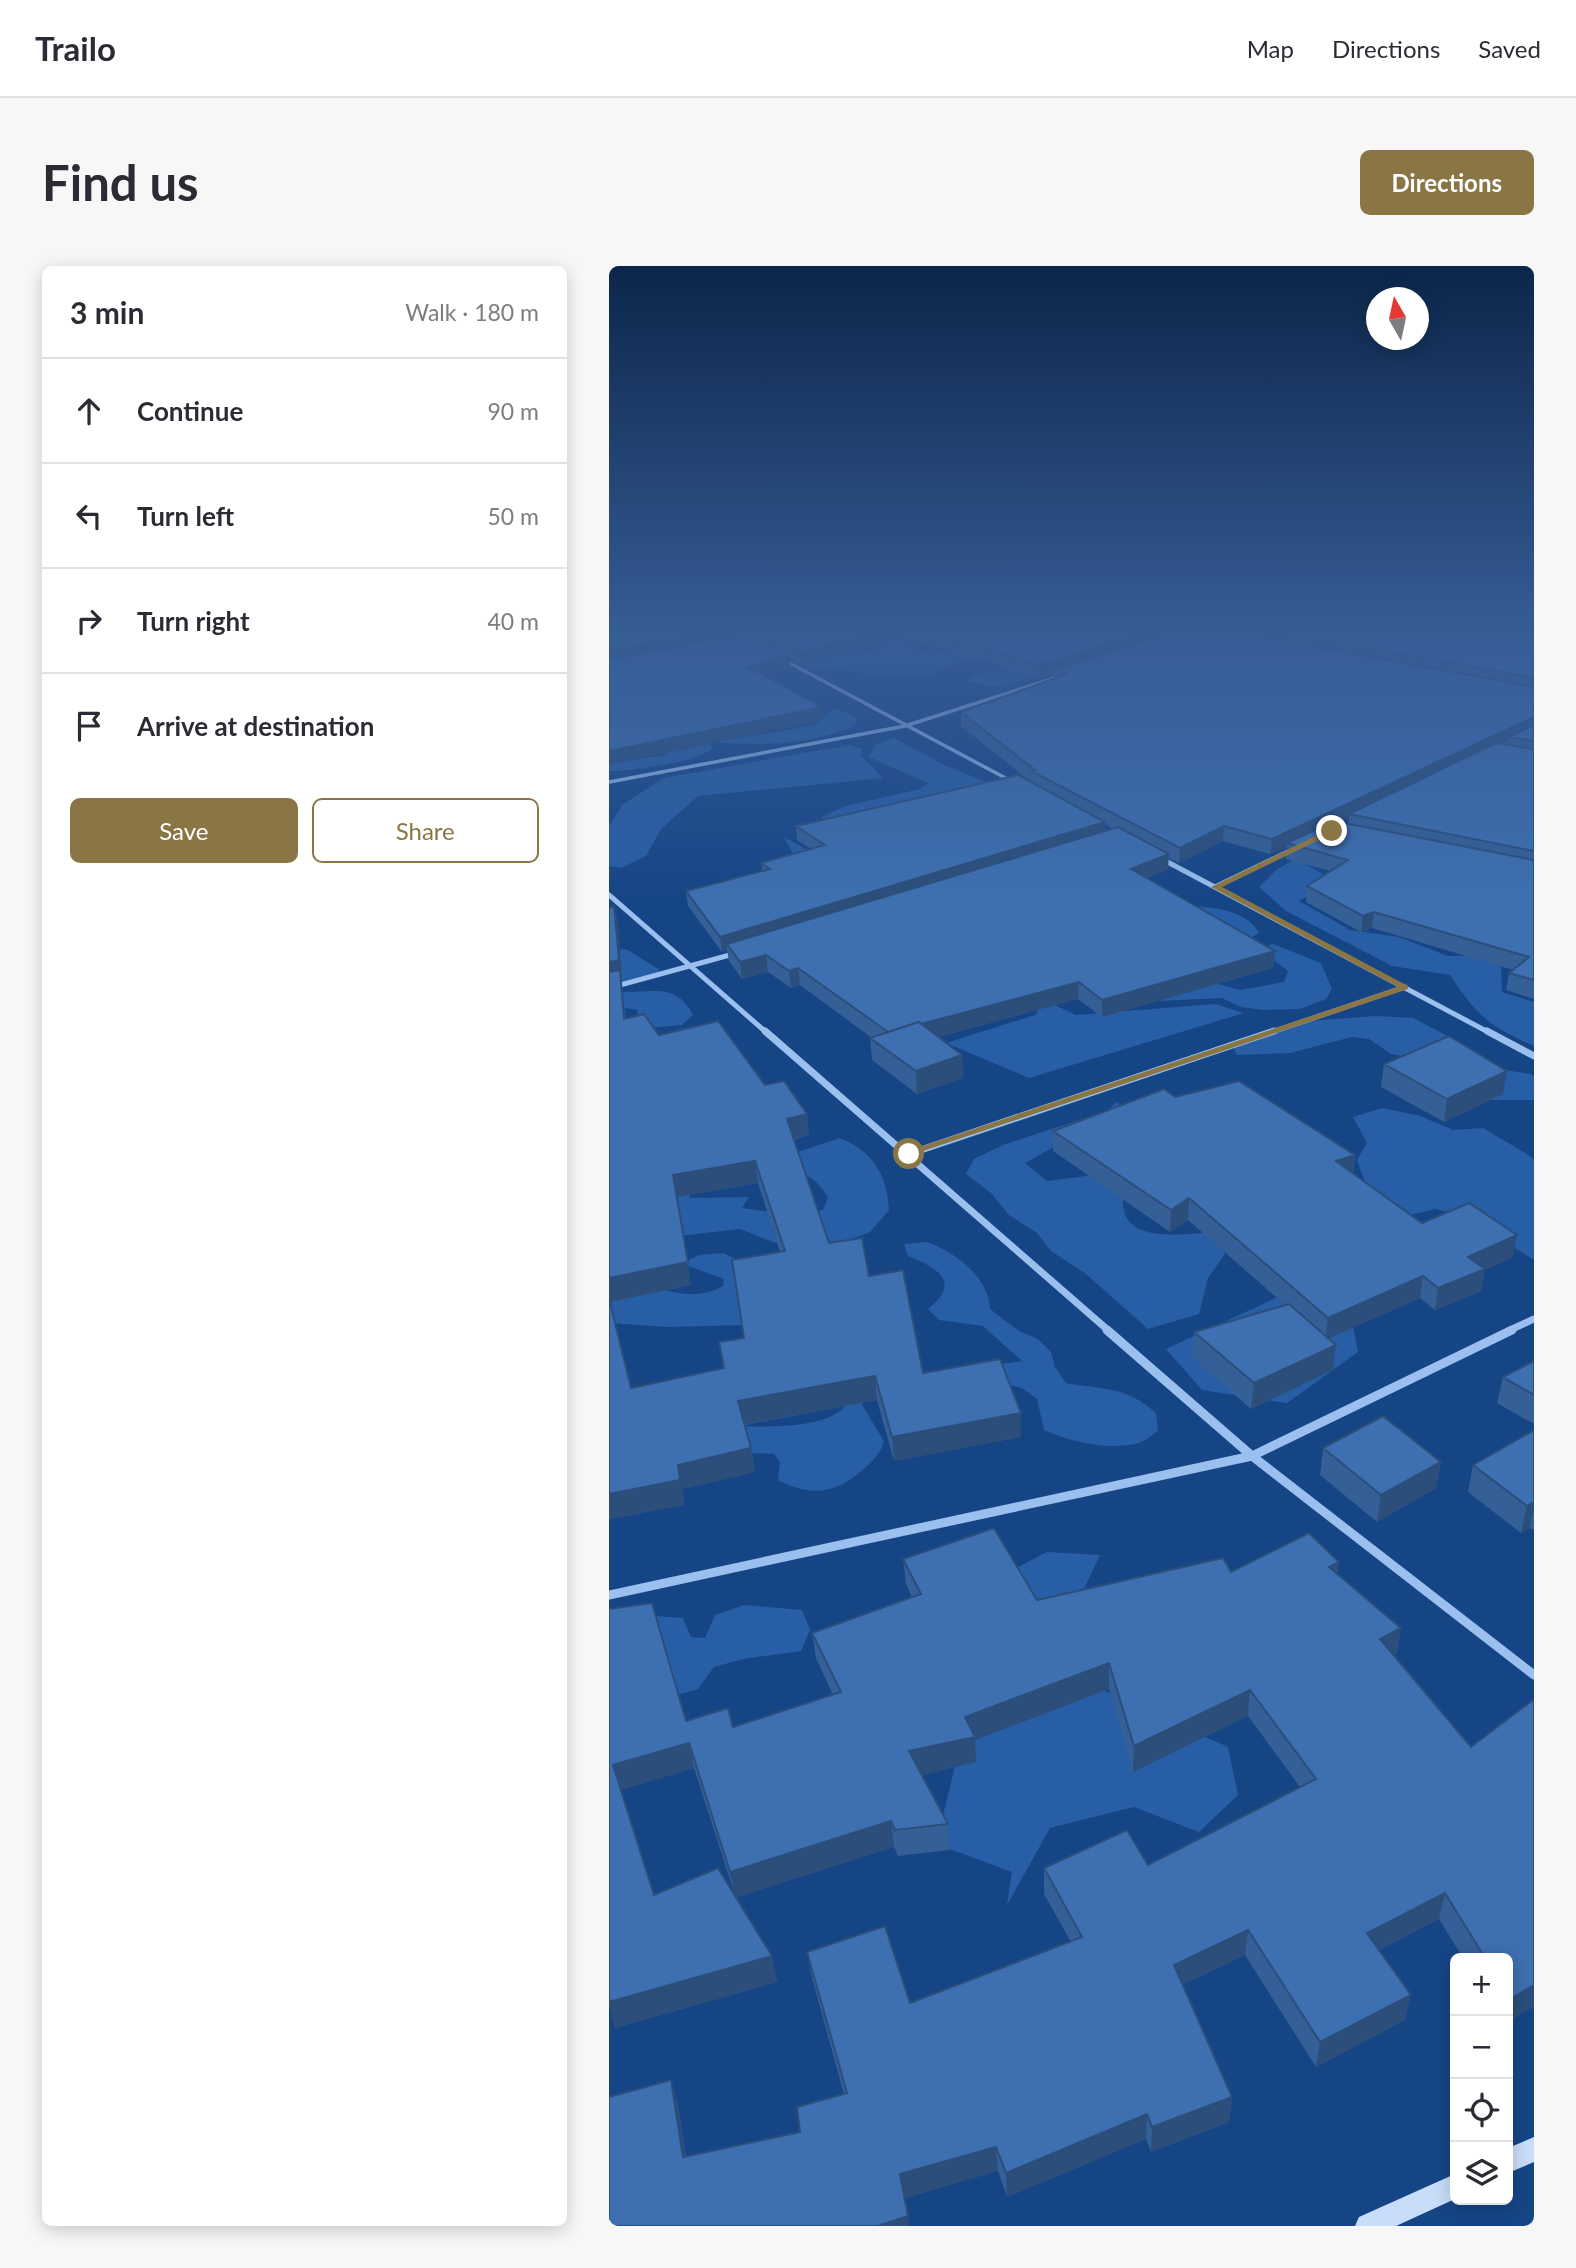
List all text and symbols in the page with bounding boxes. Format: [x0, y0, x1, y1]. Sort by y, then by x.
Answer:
text: Trailo [35, 28, 116, 68]
text: Map [1247, 34, 1294, 63]
text: Directions [1332, 34, 1440, 63]
text: Saved [1478, 34, 1541, 63]
button: Directions [1360, 150, 1534, 215]
text: Find us [42, 153, 199, 211]
north arrow [1366, 287, 1429, 350]
text: 3 min [70, 294, 144, 330]
text: Walk · 180 m [405, 298, 539, 326]
icon: ahead [70, 392, 108, 430]
text: Continue [137, 395, 243, 427]
text: 90 m [488, 397, 539, 425]
icon: left [70, 497, 108, 535]
text: Turn left [137, 500, 234, 532]
text: 50 m [488, 502, 539, 530]
icon: right [70, 602, 108, 640]
text: Turn right [137, 605, 250, 637]
text: 40 m [488, 607, 539, 635]
icon: arrive [70, 707, 108, 745]
text: Arrive at destination [137, 710, 374, 742]
button: Save [70, 798, 298, 863]
button: Share [312, 798, 539, 863]
route end [1316, 815, 1347, 846]
route start [893, 1138, 924, 1169]
map controls [1450, 1953, 1513, 2205]
button: + [1450, 1953, 1513, 2016]
button: − [1450, 2016, 1513, 2079]
button: locate [1450, 2079, 1513, 2142]
button: layers [1450, 2142, 1513, 2205]

